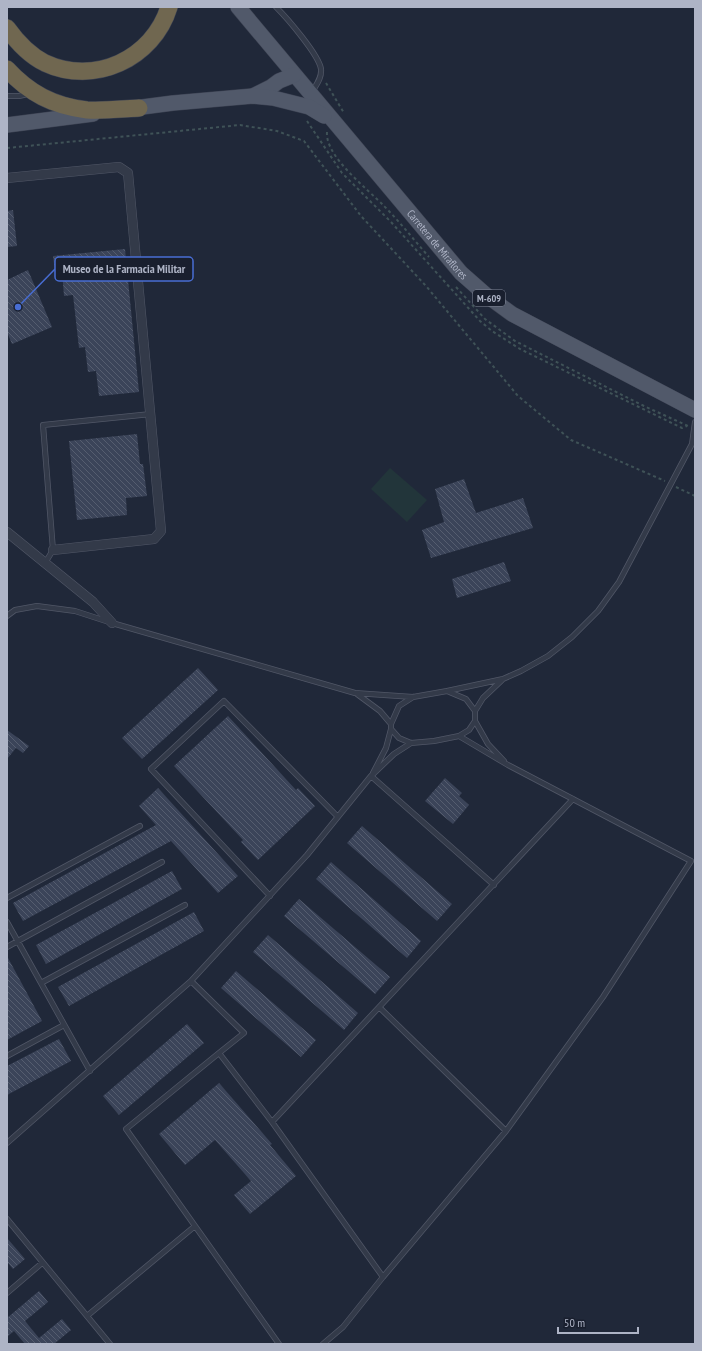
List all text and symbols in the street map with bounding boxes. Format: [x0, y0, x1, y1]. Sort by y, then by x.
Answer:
street label: Carretera de Miraflores [404, 207, 471, 283]
callout: Museo de la Farmacia Militar [55, 257, 193, 281]
text: Museo de la Farmacia Militar [63, 261, 186, 276]
road number: M-609 [473, 290, 505, 306]
scale bar [558, 1309, 638, 1335]
text: 50 m [564, 1315, 585, 1330]

